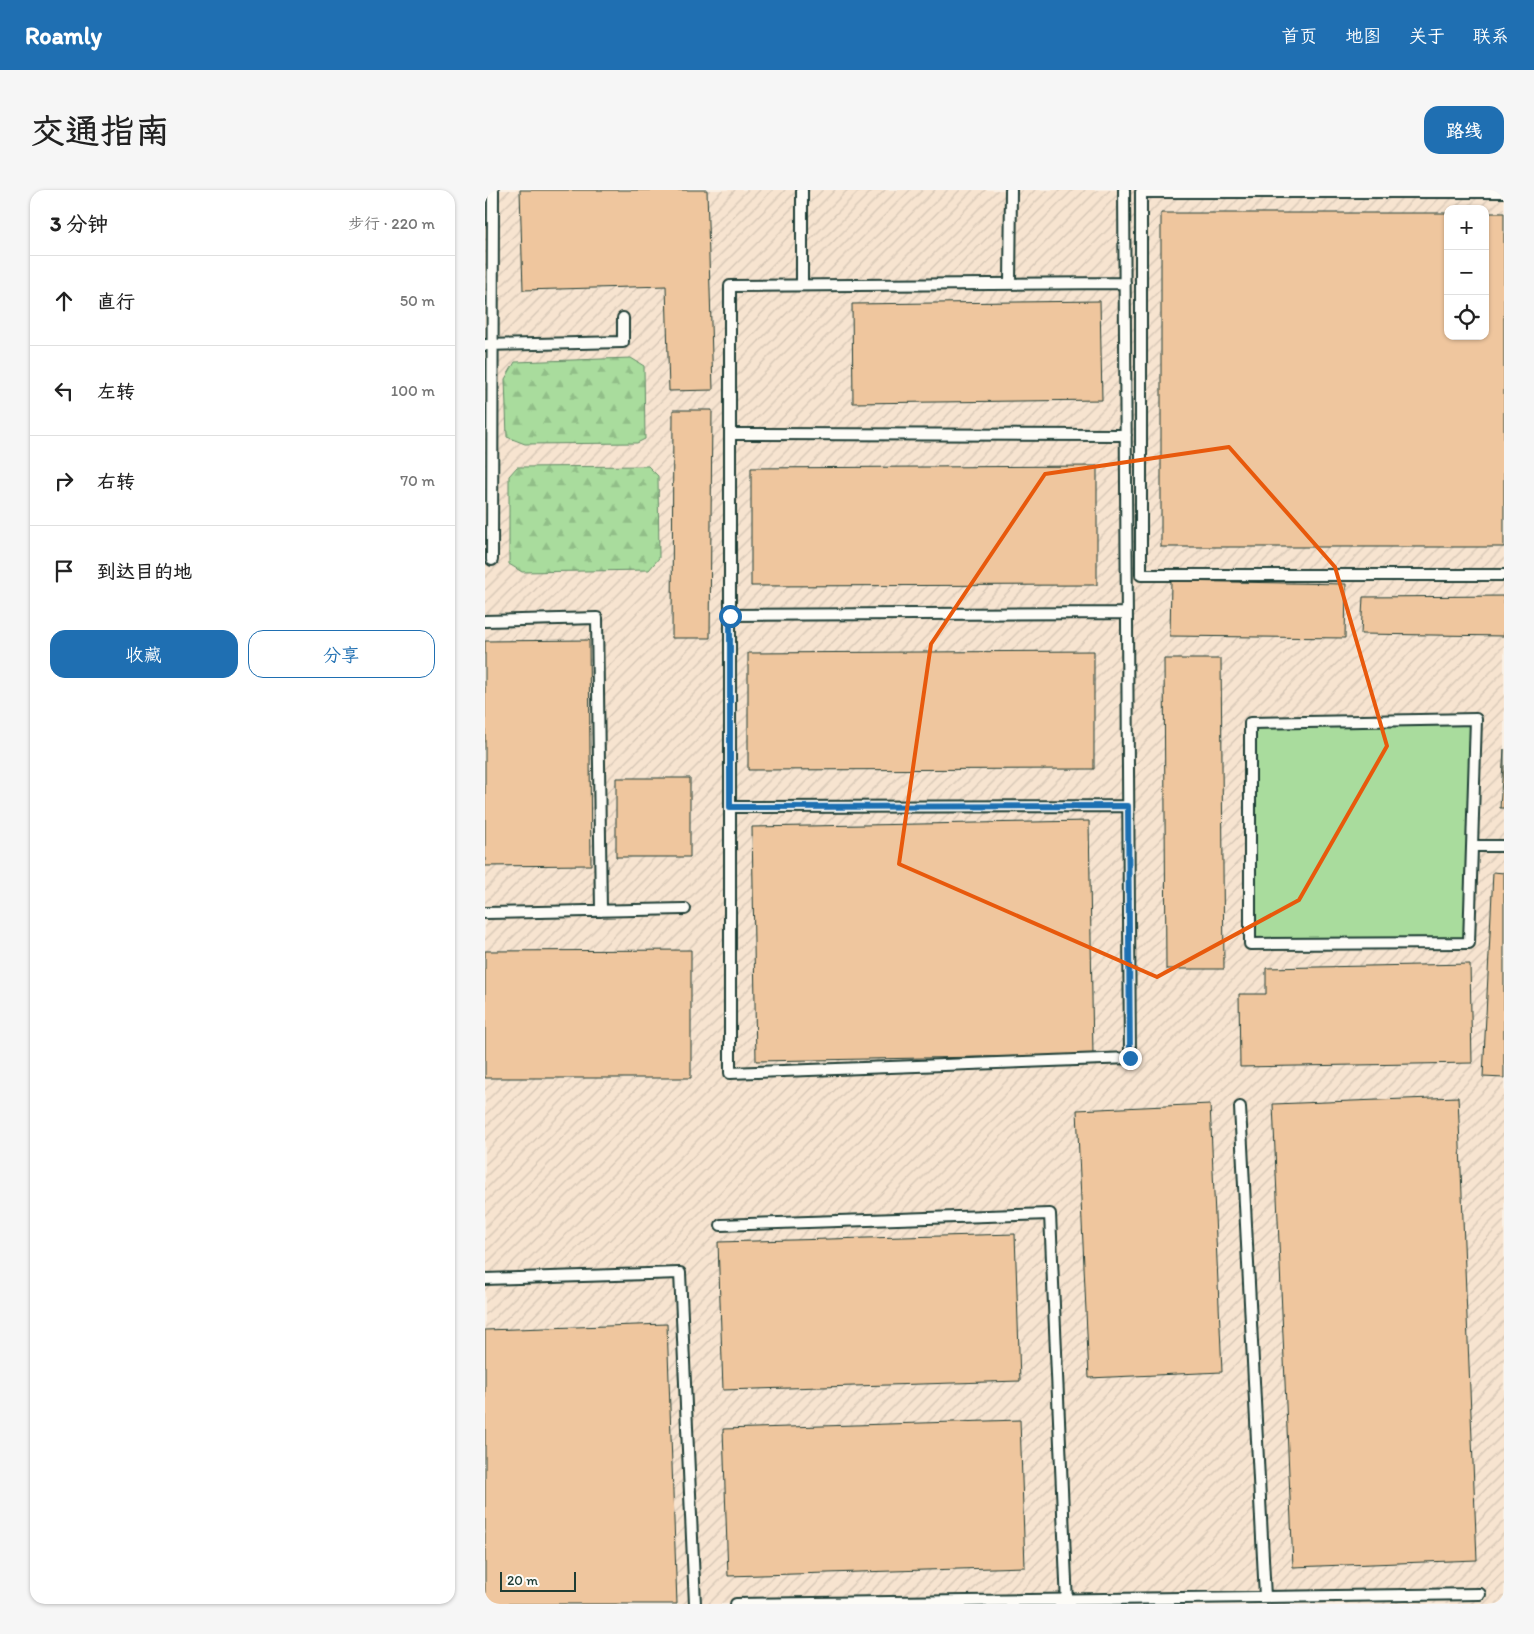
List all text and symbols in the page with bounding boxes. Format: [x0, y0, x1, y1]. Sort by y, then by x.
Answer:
text: Roamly [25, 21, 102, 50]
text: 首页 [1281, 25, 1317, 47]
text: 地图 [1345, 25, 1381, 47]
text: 关于 [1409, 25, 1445, 47]
text: 联系 [1473, 25, 1509, 47]
button: 路线 [1424, 106, 1504, 154]
text: 交通指南 [30, 110, 170, 152]
map controls [1444, 205, 1489, 340]
button: + [1444, 205, 1489, 250]
text: 3 分钟 [50, 211, 108, 236]
text: 步行 · 220 m [348, 214, 435, 233]
button: − [1444, 250, 1489, 295]
icon: ahead [50, 287, 78, 315]
text: 直行 [97, 290, 135, 313]
text: 50 m [400, 291, 435, 310]
button: locate [1444, 295, 1489, 340]
icon: left [50, 377, 78, 405]
text: 左转 [97, 380, 135, 403]
text: 100 m [391, 381, 435, 400]
icon: right [50, 467, 78, 495]
text: 右转 [97, 470, 135, 493]
text: 70 m [400, 471, 435, 490]
icon: arrive [50, 557, 78, 585]
text: 到达目的地 [97, 560, 192, 583]
route start [719, 605, 742, 628]
button: 收藏 [50, 630, 238, 678]
button: 分享 [248, 630, 435, 678]
route end [1119, 1047, 1142, 1070]
scale bar [500, 1569, 576, 1592]
text: 20 m [507, 1572, 538, 1589]

